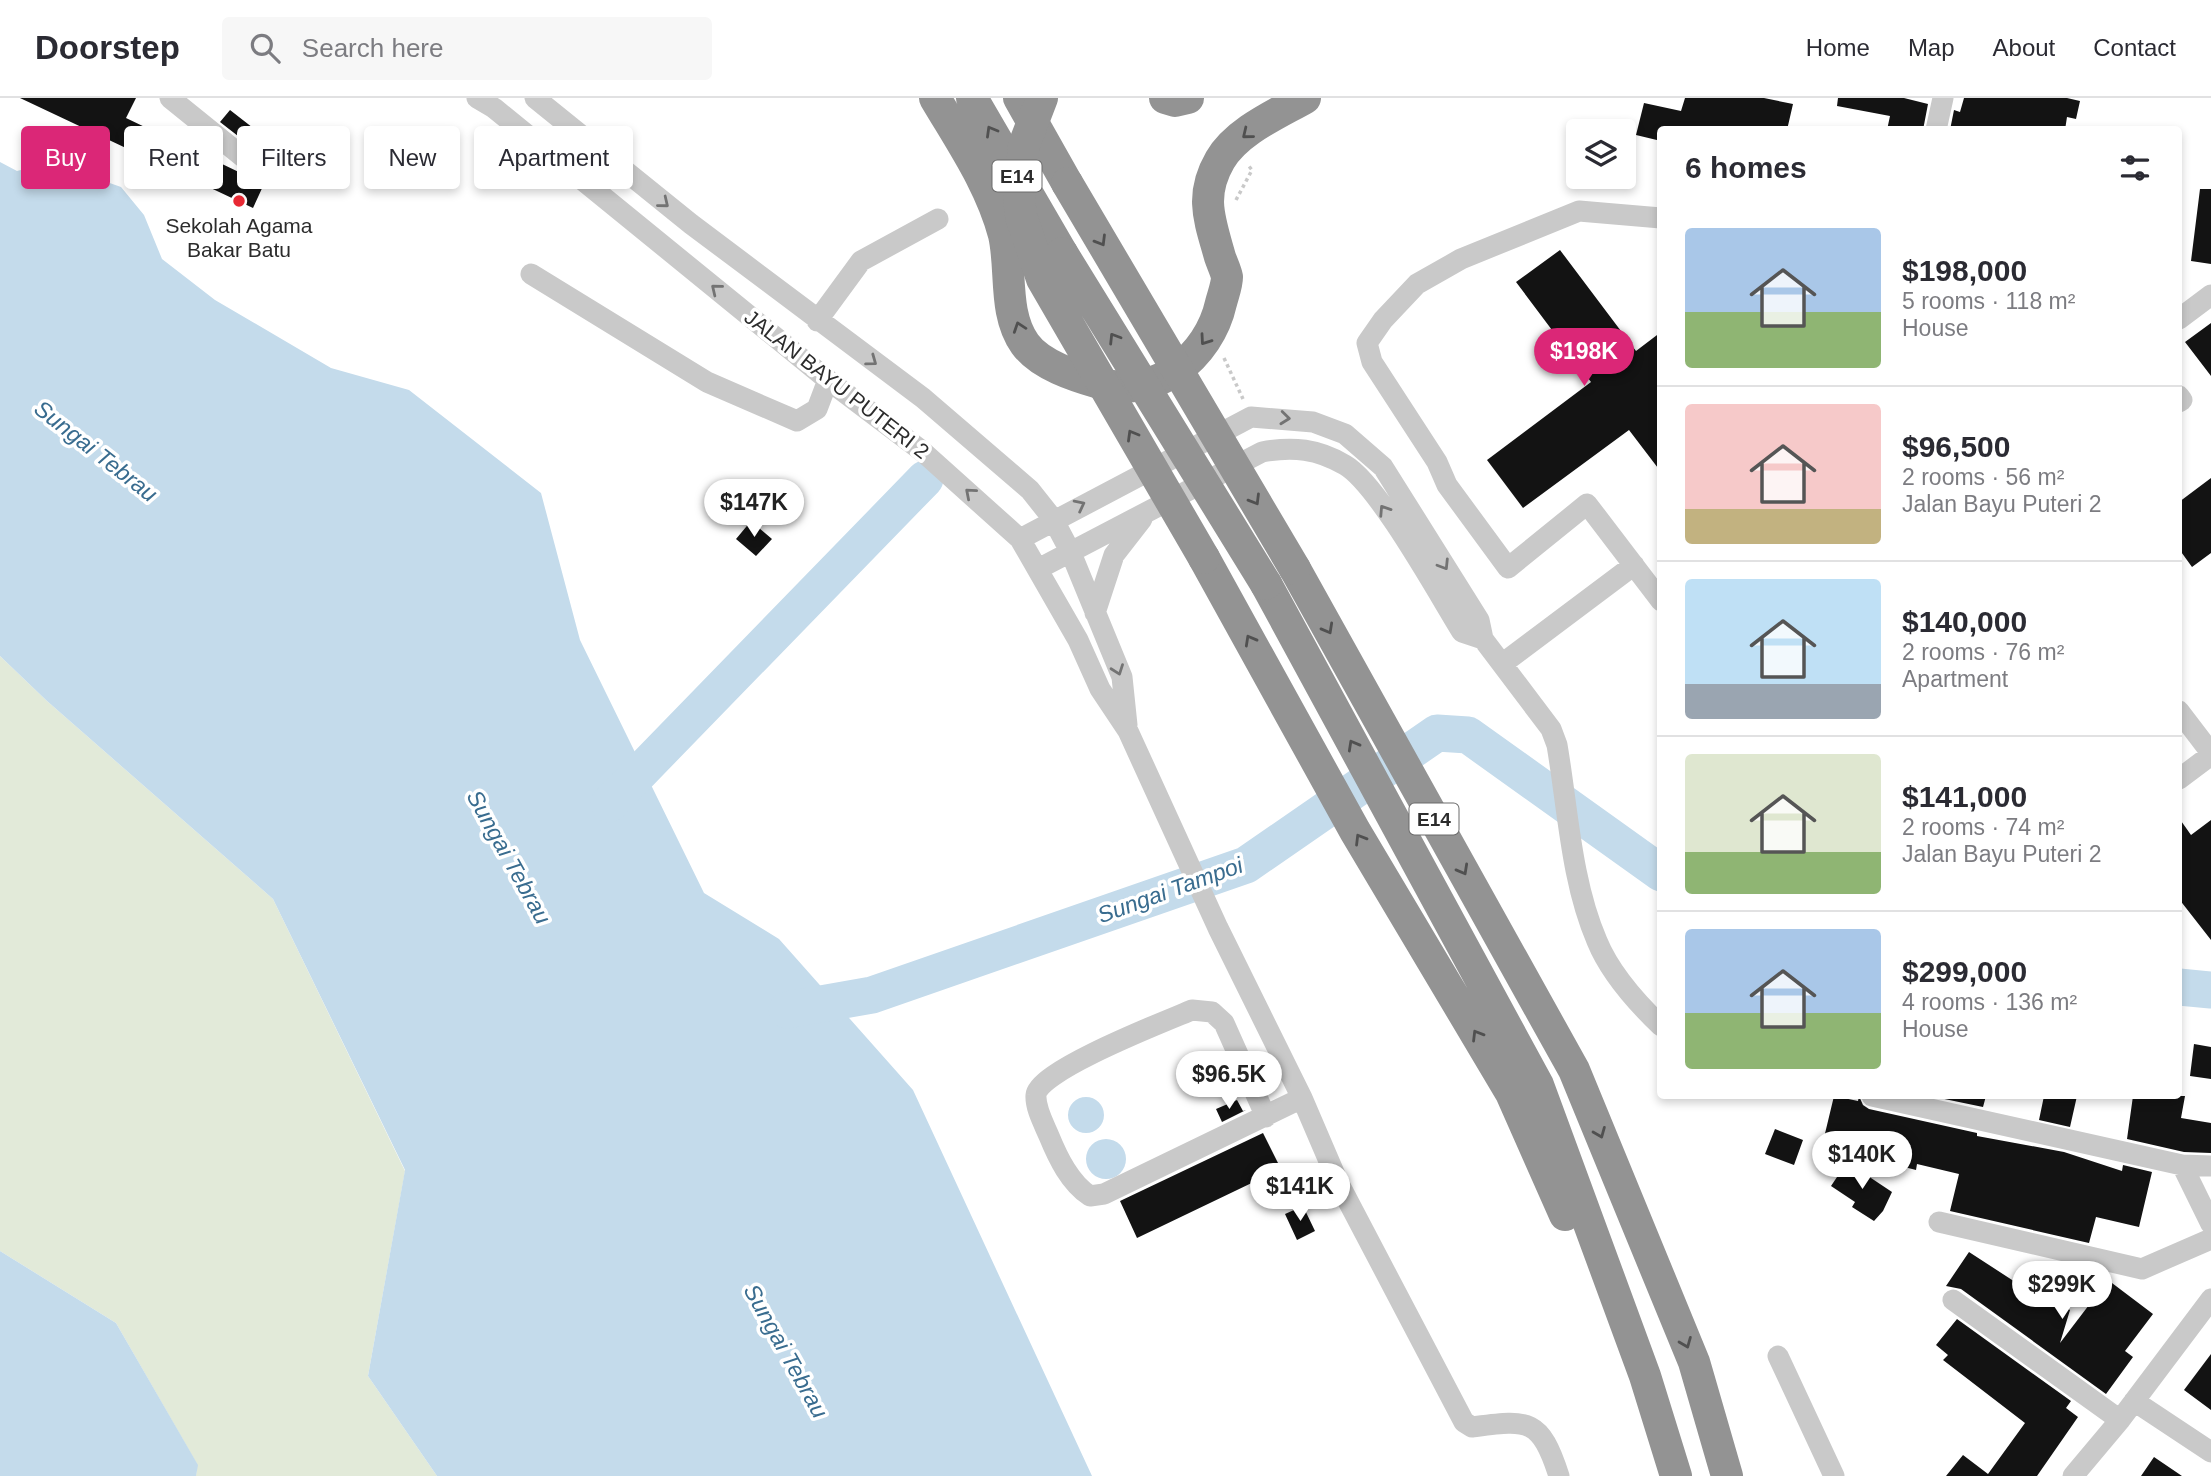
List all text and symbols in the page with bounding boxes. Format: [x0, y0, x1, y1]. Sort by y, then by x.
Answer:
search box [222, 17, 712, 80]
text: Doorstep [35, 29, 180, 66]
icon: search [246, 29, 284, 67]
text: Search here [302, 33, 444, 63]
text: Home [1806, 34, 1870, 61]
text: Map [1908, 34, 1955, 61]
text: About [1993, 34, 2055, 61]
text: Contact [2093, 34, 2176, 61]
map controls [1566, 119, 1636, 189]
button: layers [1566, 119, 1636, 189]
one-way arrow [986, 125, 999, 138]
one-way arrow [1242, 125, 1255, 138]
chip: Buy [21, 126, 110, 189]
chip: Rent [124, 126, 223, 189]
chip: Filters [237, 126, 350, 189]
chip: New [364, 126, 460, 189]
chip: Apartment [474, 126, 633, 189]
icon: filters [2116, 149, 2154, 187]
text: 6 homes [1685, 151, 1807, 184]
road number: E14 [992, 160, 1042, 192]
marker: Sekolah Agama Bakar Batu [231, 193, 247, 209]
one-way arrow [657, 194, 669, 207]
place label: Sekolah Agama Bakar Batu [165, 214, 313, 261]
one-way arrow [1093, 234, 1106, 247]
text: $198,000 [1902, 254, 2027, 287]
icon: home [1741, 256, 1825, 340]
one-way arrow [712, 285, 725, 297]
text: 5 rooms · 118 m² [1902, 288, 2075, 314]
street label: JALAN BAYU PUTERI 2 [740, 305, 934, 463]
text: House [1902, 315, 1968, 341]
one-way arrow [1013, 321, 1027, 333]
pin: $198K [1535, 328, 1633, 388]
one-way arrow [1110, 332, 1123, 345]
one-way arrow [1201, 332, 1213, 345]
text: $198K [1550, 338, 1618, 364]
one-way arrow [864, 353, 877, 365]
water label: Sungai Tebrau [29, 395, 163, 507]
one-way arrow [1280, 411, 1291, 426]
one-way arrow [1128, 430, 1141, 443]
text: $96,500 [1902, 430, 2010, 463]
icon: home [1741, 432, 1825, 516]
text: 2 rooms · 56 m² [1902, 464, 2064, 490]
pin: $147K [705, 480, 803, 539]
text: $147K [720, 489, 788, 515]
one-way arrow [966, 489, 979, 501]
text: Jalan Bayu Puteri 2 [1902, 491, 2101, 517]
one-way arrow [1246, 493, 1259, 506]
one-way arrow [1072, 500, 1085, 514]
one-way arrow [1380, 504, 1393, 517]
one-way arrow [1436, 557, 1449, 570]
text: $140,000 [1902, 605, 2027, 638]
icon: home [1741, 607, 1825, 691]
one-way arrow [1320, 621, 1333, 634]
one-way arrow [1245, 635, 1258, 647]
text: 2 rooms · 76 m² [1902, 639, 2064, 665]
one-way arrow [1110, 663, 1124, 675]
text: Apartment [1902, 666, 2008, 692]
one-way arrow [1348, 740, 1361, 752]
text: $141,000 [1902, 780, 2027, 813]
icon: home [1741, 782, 1825, 866]
water label: Sungai Tebrau [462, 786, 557, 929]
road number: E14 [1410, 804, 1458, 834]
text: 2 rooms · 74 m² [1902, 814, 2064, 840]
one-way arrow [1355, 834, 1368, 846]
text: Jalan Bayu Puteri 2 [1902, 841, 2101, 867]
water label: Sungai Tampoi [1094, 851, 1247, 928]
one-way arrow [1455, 863, 1468, 875]
text: $299,000 [1902, 955, 2027, 988]
icon: home [1741, 957, 1825, 1041]
text: 4 rooms · 136 m² [1902, 989, 2077, 1015]
text: House [1902, 1016, 1968, 1042]
one-way arrow [1472, 1029, 1485, 1042]
pin: $96.5K [1172, 1052, 1286, 1111]
text: $96.5K [1192, 1061, 1266, 1087]
one-way arrow [1591, 1126, 1605, 1138]
pin: $140K [1813, 1132, 1911, 1191]
text: $140K [1828, 1141, 1896, 1167]
pin: $141K [1251, 1164, 1349, 1223]
text: $141K [1266, 1173, 1334, 1199]
pin: $299K [2013, 1262, 2111, 1321]
text: $299K [2028, 1271, 2096, 1297]
water label: Sungai Tebrau [739, 1280, 834, 1423]
one-way arrow [1678, 1337, 1692, 1349]

